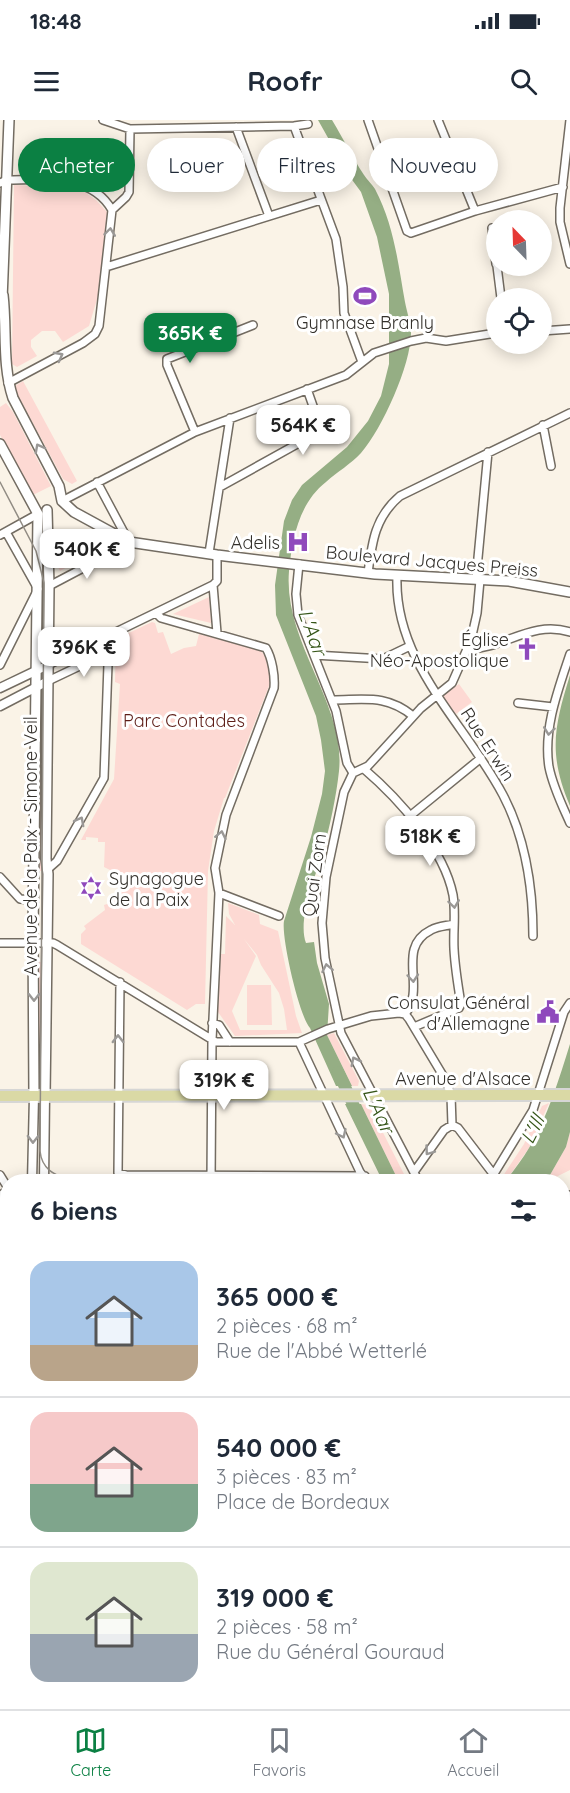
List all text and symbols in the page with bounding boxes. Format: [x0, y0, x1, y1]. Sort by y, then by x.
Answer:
text: 18:48 [30, 7, 82, 35]
text: Roofr [247, 64, 323, 98]
icon: menu [30, 65, 63, 98]
icon: search [507, 65, 540, 98]
chip: Acheter [18, 138, 135, 192]
chip: Louer [147, 138, 245, 192]
chip: Filtres [257, 138, 357, 192]
chip: Nouveau [369, 138, 498, 192]
north arrow [486, 210, 552, 276]
map controls [486, 210, 552, 354]
one-way arrow [103, 228, 116, 237]
sports icon: Gymnase Branly [352, 283, 378, 309]
button: locate [486, 288, 552, 354]
place label: Gymnase Branly [296, 311, 434, 334]
pin: 365K € [141, 313, 239, 364]
text: 365K € [158, 320, 222, 345]
one-way arrow [53, 352, 64, 363]
pin: 564K € [254, 405, 352, 456]
text: 564K € [270, 412, 336, 437]
one-way arrow [35, 444, 46, 454]
pin: 540K € [38, 529, 136, 580]
hospital icon: Adelis [285, 529, 311, 555]
place label: Adelis [231, 531, 280, 554]
text: 540K € [54, 536, 120, 561]
street label: Boulevard Jacques Preiss [325, 540, 539, 582]
water label: L'Aar [293, 605, 334, 661]
pin: 396K € [35, 627, 133, 678]
place label: Église Néo-Apostolique [370, 628, 509, 672]
text: 396K € [52, 634, 116, 659]
church icon: Église Néo-Apostolique [514, 636, 540, 662]
street label: Rue Erwin [456, 703, 520, 785]
park label: Parc Contades [123, 709, 245, 732]
street label: Avenue de la Paix - Simone Veil [19, 716, 42, 976]
one-way arrow [543, 726, 556, 736]
pin: 518K € [381, 816, 479, 867]
one-way arrow [73, 817, 84, 827]
text: 518K € [399, 823, 461, 848]
one-way arrow [213, 831, 226, 841]
street label: Quai Zorn [297, 832, 331, 918]
place label: Synagogue de la Paix [109, 867, 204, 911]
synagogue icon: Synagogue de la Paix [78, 875, 104, 901]
one-way arrow [447, 900, 459, 909]
one-way arrow [321, 963, 334, 973]
one-way arrow [406, 973, 419, 982]
place label: Consulat Général d'Allemagne [387, 991, 530, 1035]
one-way arrow [28, 993, 40, 1002]
public building icon: Consulat Général d'Allemagne [535, 999, 561, 1025]
one-way arrow [112, 1034, 124, 1043]
one-way arrow [351, 1056, 363, 1067]
pin: 319K € [175, 1060, 273, 1111]
text: 319K € [193, 1067, 255, 1092]
street label: Avenue d'Alsace [395, 1067, 531, 1090]
water label: L'Aar [358, 1083, 401, 1139]
water label: L'Ill [514, 1108, 551, 1147]
one-way arrow [335, 1127, 347, 1138]
one-way arrow [26, 1134, 39, 1143]
one-way arrow [425, 1144, 436, 1155]
text: 6 biens [30, 1194, 118, 1227]
icon: filters [507, 1194, 540, 1227]
text: 365 000 € [216, 1280, 338, 1313]
icon: home [78, 1285, 150, 1357]
text: 2 pièces · 68 m² [216, 1313, 358, 1338]
text: Rue de l'Abbé Wetterlé [216, 1338, 427, 1363]
text: 540 000 € [216, 1431, 341, 1464]
icon: home [78, 1436, 150, 1508]
text: 3 pièces · 83 m² [216, 1464, 357, 1489]
text: Place de Bordeaux [216, 1489, 389, 1514]
text: 319 000 € [216, 1581, 334, 1614]
icon: home [78, 1586, 150, 1658]
text: 2 pièces · 58 m² [216, 1614, 358, 1639]
text: Rue du Général Gouraud [216, 1639, 445, 1664]
tab: Carte [71, 1724, 111, 1780]
tab: Favoris [253, 1724, 306, 1780]
tab: Accueil [447, 1724, 499, 1780]

